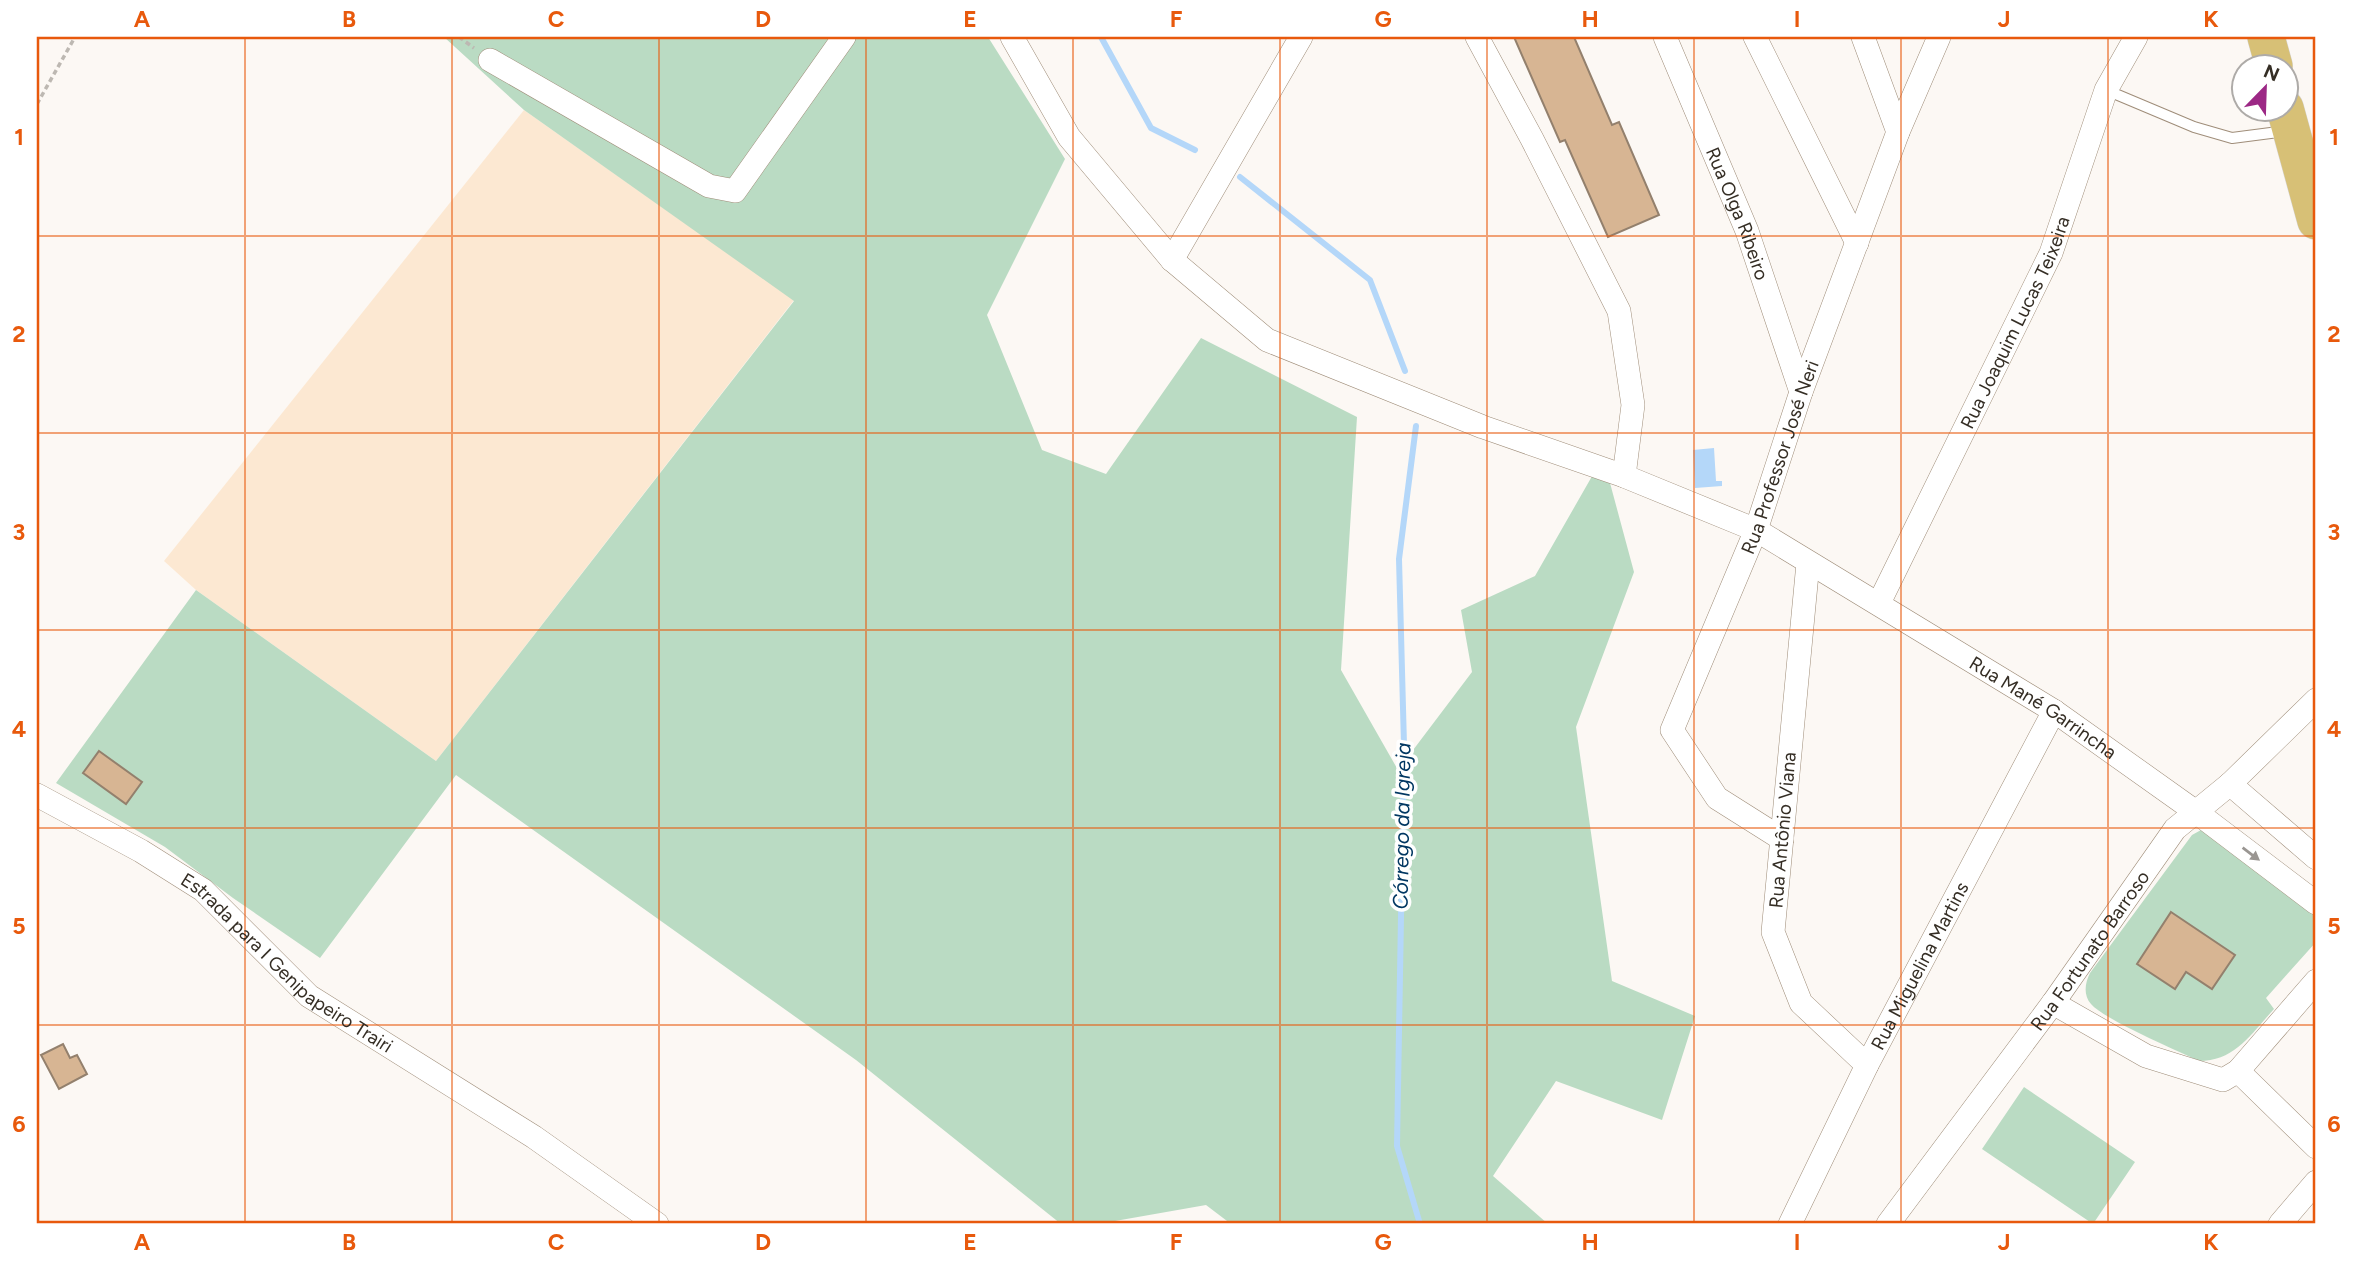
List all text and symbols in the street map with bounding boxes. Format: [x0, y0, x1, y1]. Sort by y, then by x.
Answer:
text: A [134, 5, 151, 33]
text: B [342, 5, 356, 33]
text: C [548, 5, 565, 33]
text: D [755, 5, 771, 33]
text: E [963, 5, 977, 33]
text: F [1170, 5, 1183, 33]
text: G [1374, 5, 1392, 33]
text: H [1581, 5, 1599, 33]
text: I [1794, 5, 1800, 33]
text: J [1998, 5, 2010, 33]
text: K [2203, 5, 2219, 33]
north arrow [2230, 52, 2300, 122]
text: N [2260, 59, 2283, 86]
text: 1 [14, 123, 24, 151]
text: 1 [2329, 123, 2339, 151]
street label: Rua Olga Ribeiro [1701, 144, 1774, 283]
street label: Rua Joaquim Lucas Teixeira [1955, 213, 2075, 433]
text: 2 [12, 320, 26, 348]
text: 2 [2327, 320, 2341, 348]
street label: Rua Professor José Neri [1736, 357, 1824, 558]
text: 3 [13, 518, 25, 546]
text: 3 [2328, 518, 2340, 546]
street label: Rua Mané Garrincha [1965, 651, 2121, 764]
text: 4 [12, 715, 26, 743]
text: 4 [2327, 715, 2341, 743]
water label: Córrego da Igreja [1388, 742, 1415, 910]
street label: Rua Antônio Viana [1764, 751, 1801, 909]
one-way arrow [2241, 846, 2259, 861]
street label: Rua Fortunato Barroso [2026, 866, 2154, 1035]
street label: Estrada para I Genipapeiro Trairi [177, 868, 397, 1058]
street label: Rua Miguelina Martins [1866, 878, 1974, 1054]
text: 5 [12, 912, 26, 940]
text: 5 [2327, 912, 2341, 940]
text: 6 [12, 1110, 26, 1138]
text: 6 [2327, 1110, 2341, 1138]
text: A [134, 1228, 151, 1256]
text: B [342, 1228, 356, 1256]
text: C [548, 1228, 565, 1256]
text: D [755, 1228, 771, 1256]
text: E [963, 1228, 977, 1256]
text: F [1170, 1228, 1183, 1256]
text: G [1374, 1228, 1392, 1256]
text: H [1581, 1228, 1599, 1256]
text: I [1794, 1228, 1800, 1256]
text: J [1998, 1228, 2010, 1256]
text: K [2203, 1228, 2219, 1256]

